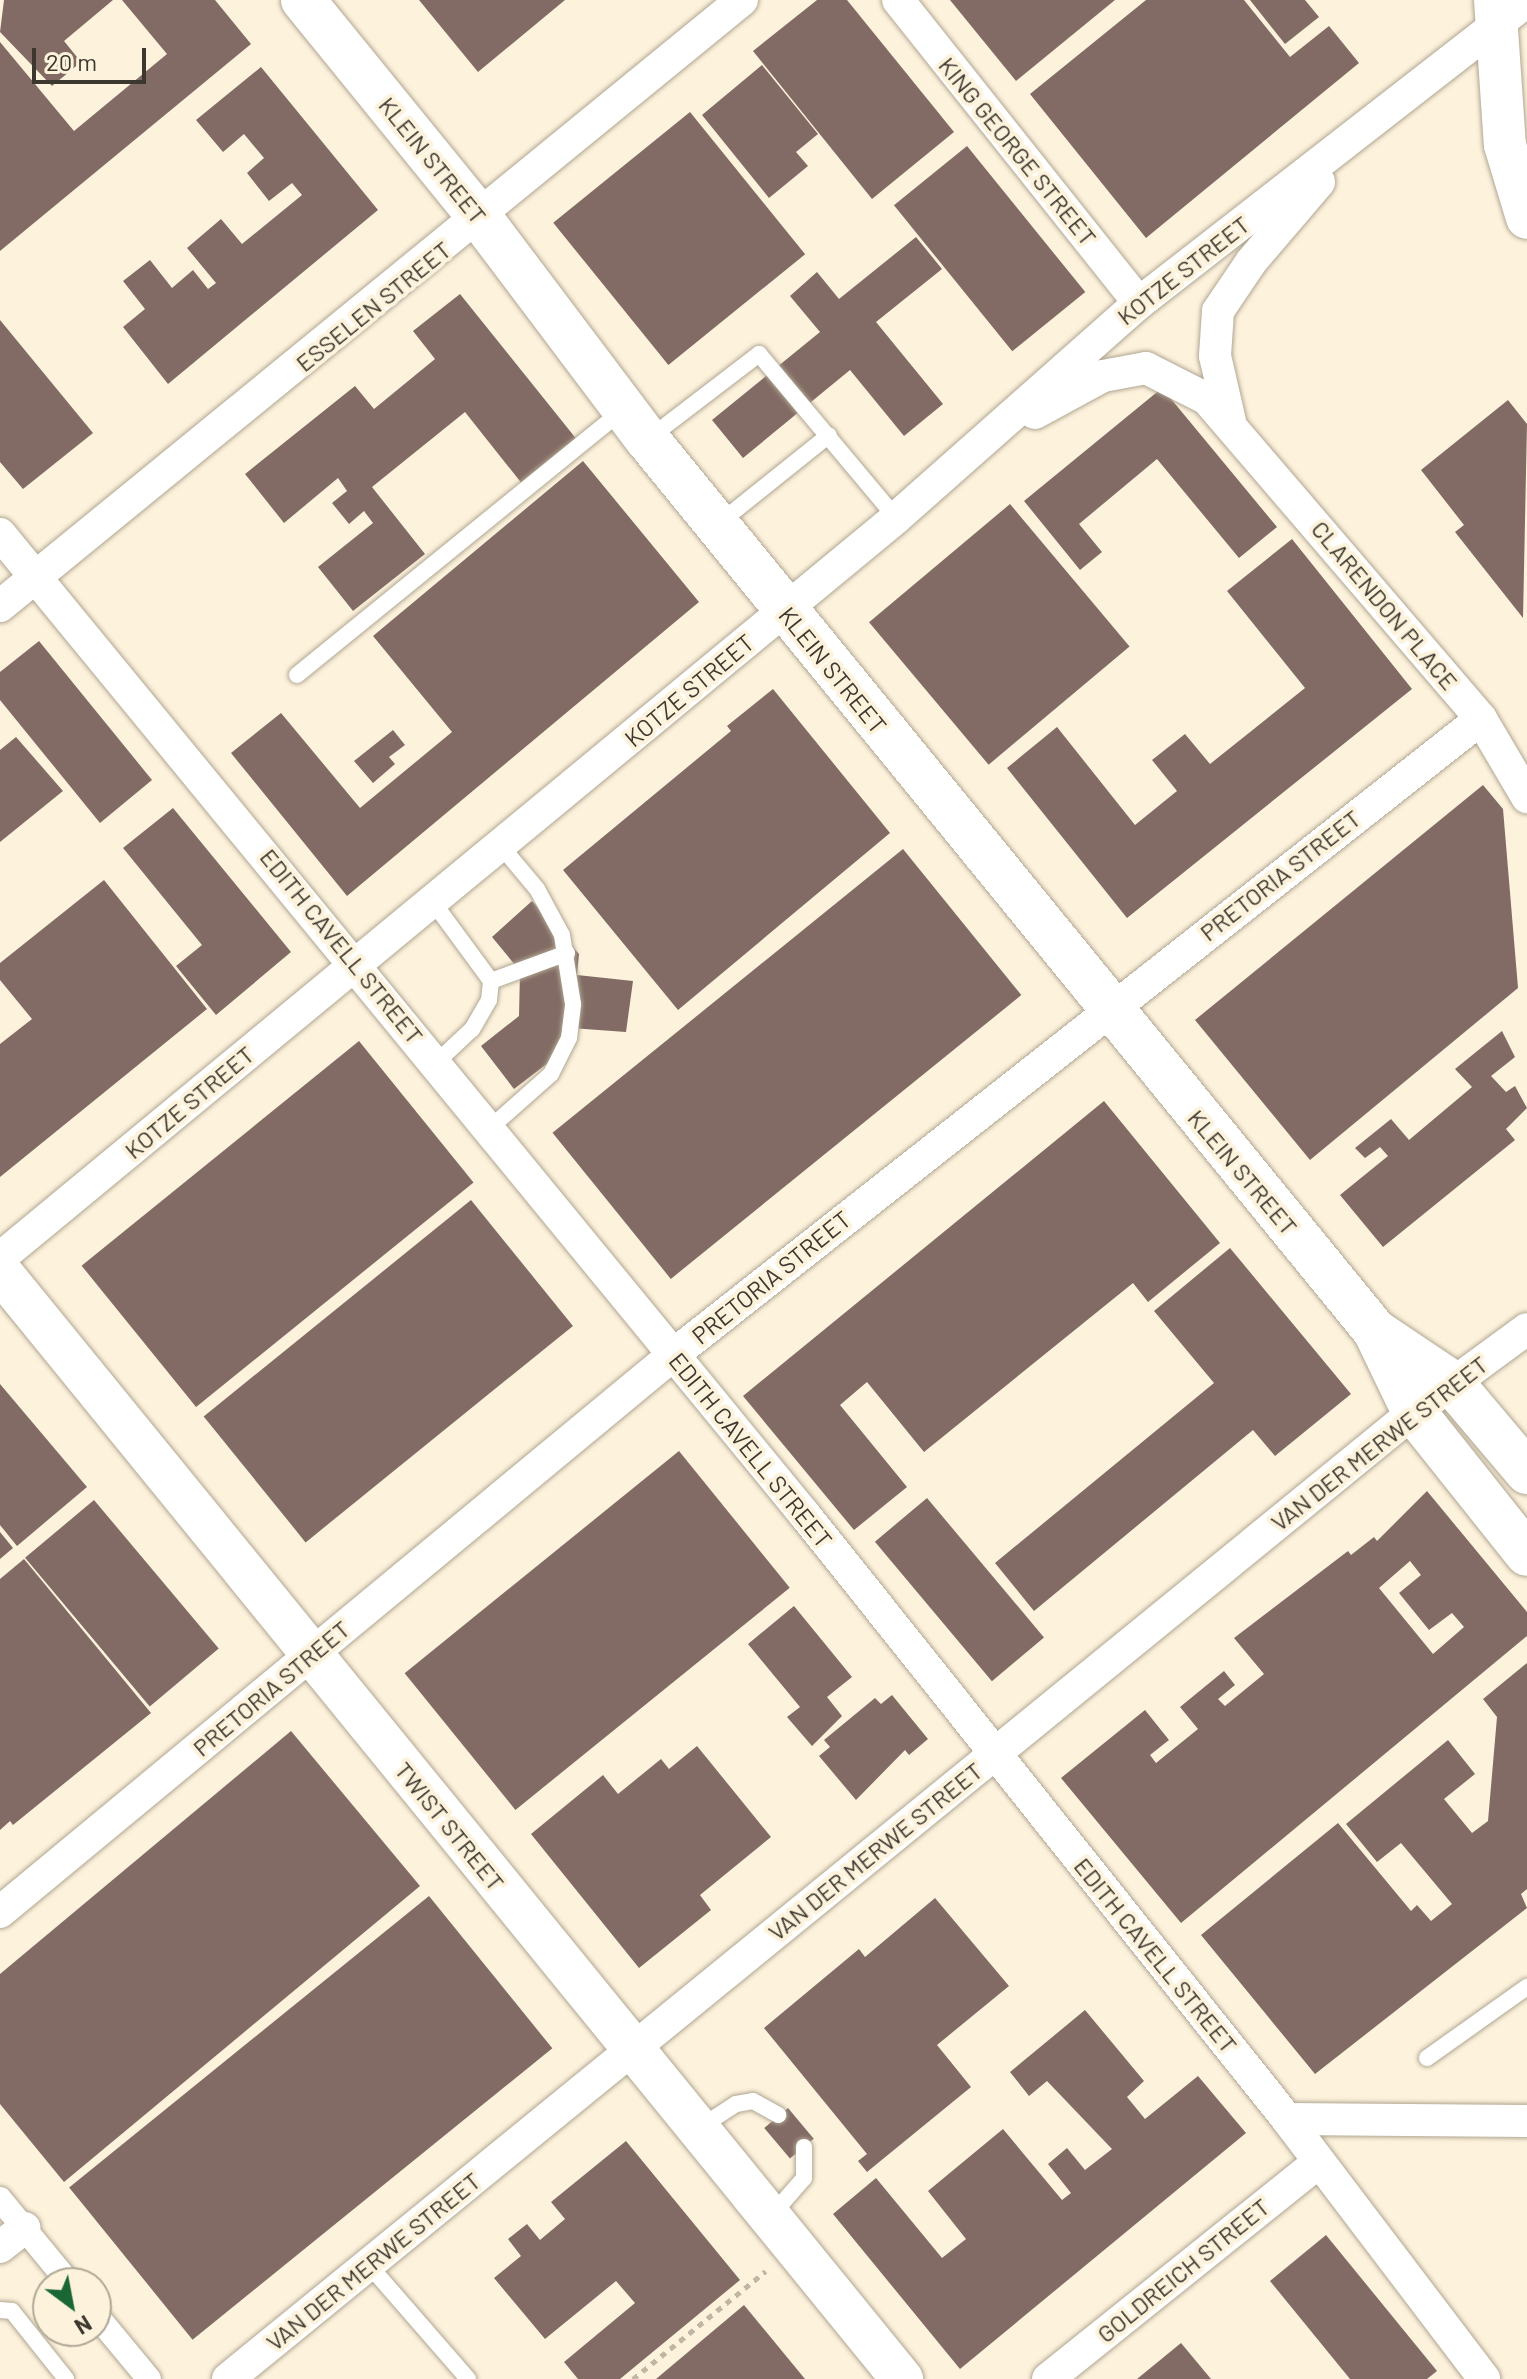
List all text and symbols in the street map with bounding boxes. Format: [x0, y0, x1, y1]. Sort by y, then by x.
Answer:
scale bar [36, 32, 150, 82]
text: 20 m [46, 47, 97, 76]
street label: KING GEORGE STREET [933, 51, 1103, 251]
street label: KLEIN STREET [373, 91, 493, 229]
street label: KOTZE STREET [1111, 209, 1255, 331]
street label: ESSELEN STREET [290, 235, 456, 377]
street label: CLARENDON PLACE [1306, 515, 1464, 695]
street label: KLEIN STREET [773, 601, 893, 739]
street label: KOTZE STREET [619, 628, 759, 752]
street label: PRETORIA STREET [1194, 803, 1366, 947]
street label: EDITH CAVELL STREET [254, 843, 430, 1049]
street label: KOTZE STREET [119, 1040, 259, 1164]
street label: KLEIN STREET [1182, 1104, 1304, 1240]
street label: PRETORIA STREET [686, 1204, 856, 1350]
street label: EDITH CAVELL STREET [663, 1347, 839, 1553]
street label: VAN DER MERWE STREET [1265, 1349, 1493, 1537]
street label: PRETORIA STREET [187, 1614, 355, 1762]
street label: TWIST STREET [389, 1756, 511, 1896]
street label: VAN DER MERWE STREET [762, 1756, 988, 1946]
street label: EDITH CAVELL STREET [1068, 1852, 1244, 2058]
street label: VAN DER MERWE STREET [260, 2166, 486, 2356]
street label: GOLDREICH STREET [1091, 2192, 1275, 2348]
north arrow [32, 2267, 112, 2347]
text: N [71, 2311, 97, 2341]

